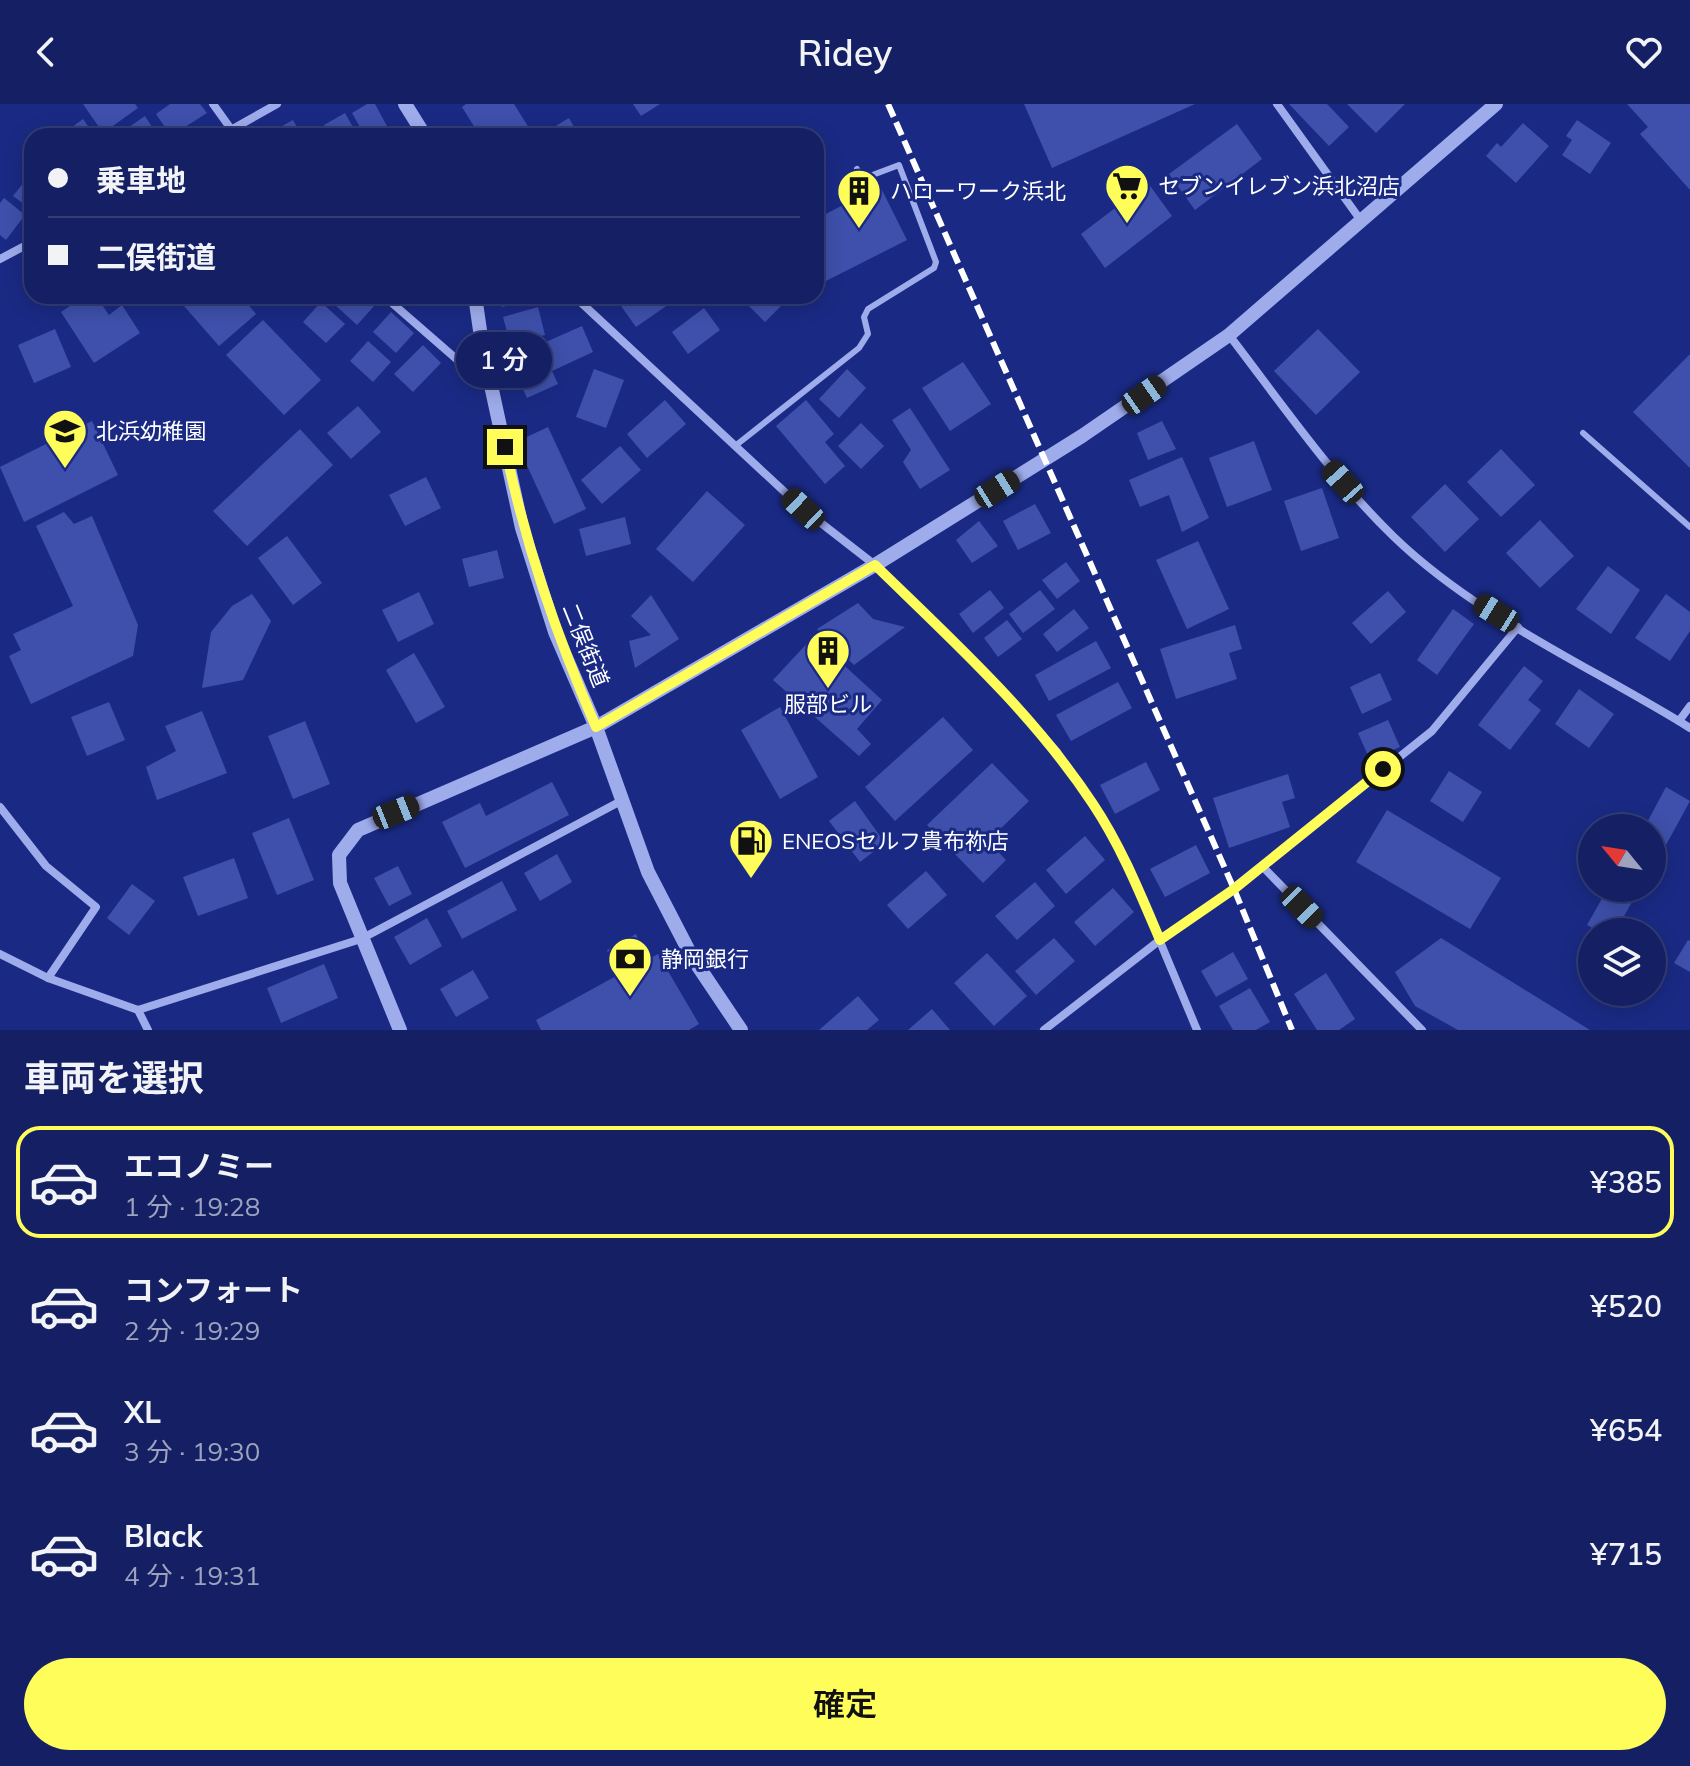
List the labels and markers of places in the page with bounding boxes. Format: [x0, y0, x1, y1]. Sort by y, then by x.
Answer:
supermarket icon: セブンイレブン浜北沼店 [1103, 162, 1151, 225]
building icon: ハローワーク浜北 [835, 167, 883, 230]
place label: セブンイレブン浜北沼店 [1158, 172, 1400, 200]
place label: ハローワーク浜北 [890, 177, 1066, 205]
school or university icon: 北浜幼稚園 [41, 407, 89, 470]
place label: 北浜幼稚園 [96, 417, 206, 445]
building icon: 服部ビル [804, 627, 852, 690]
place label: 服部ビル [784, 690, 872, 718]
fuel station icon: ENEOSセルフ貴布祢店 [727, 817, 775, 880]
place label: ENEOSセルフ貴布祢店 [782, 827, 1009, 855]
bank icon: 静岡銀行 [606, 935, 654, 998]
place label: 静岡銀行 [661, 945, 749, 973]

